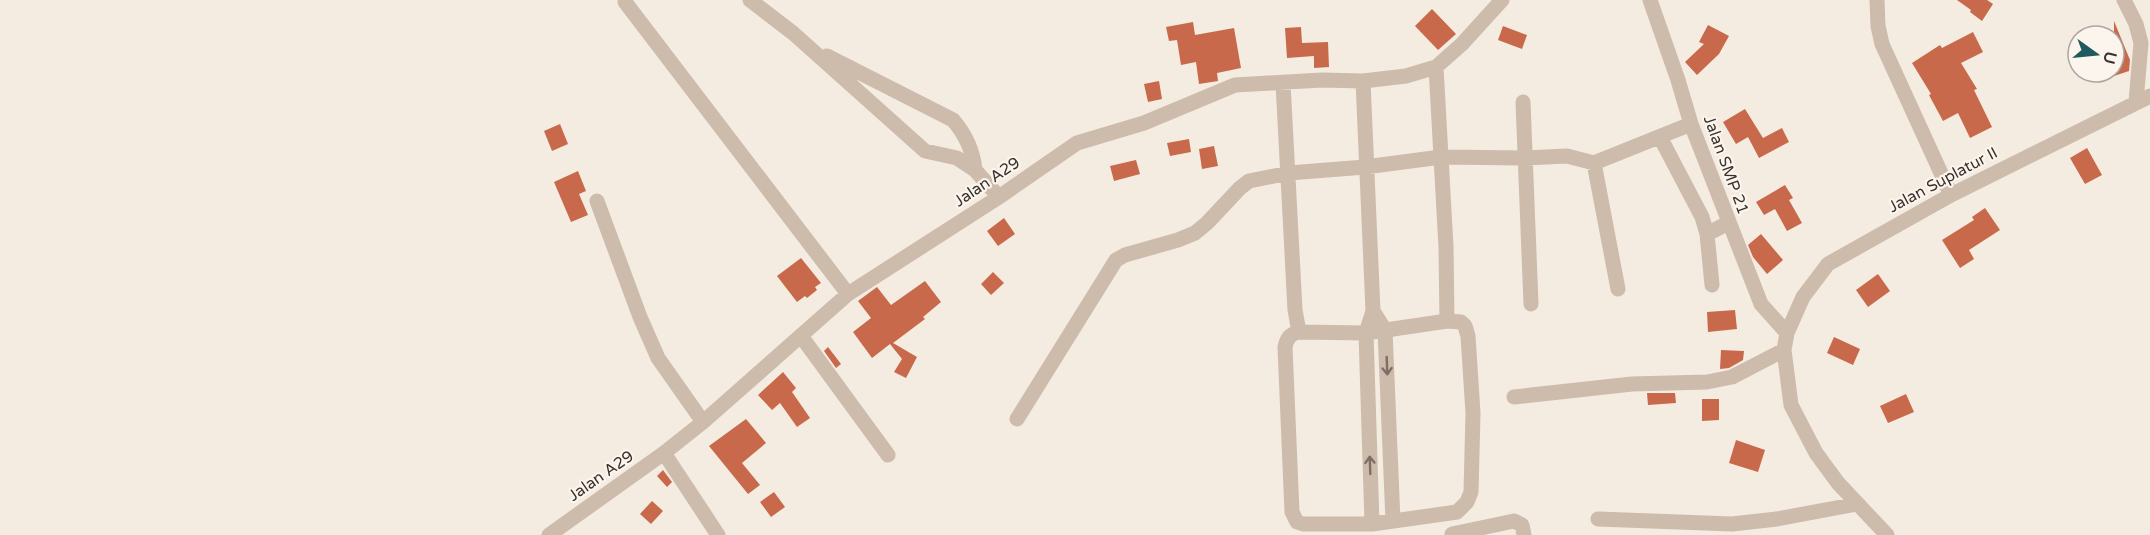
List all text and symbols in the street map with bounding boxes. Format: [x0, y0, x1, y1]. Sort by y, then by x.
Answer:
north arrow [2066, 24, 2126, 84]
text: U [2098, 49, 2121, 66]
street label: Jalan SMP 21 [1699, 113, 1753, 217]
street label: Jalan Suplatur II [1885, 143, 2001, 217]
street label: Jalan A29 [950, 153, 1024, 211]
one-way arrow [1381, 356, 1392, 376]
street label: Jalan A29 [564, 446, 638, 506]
one-way arrow [1364, 456, 1376, 476]

